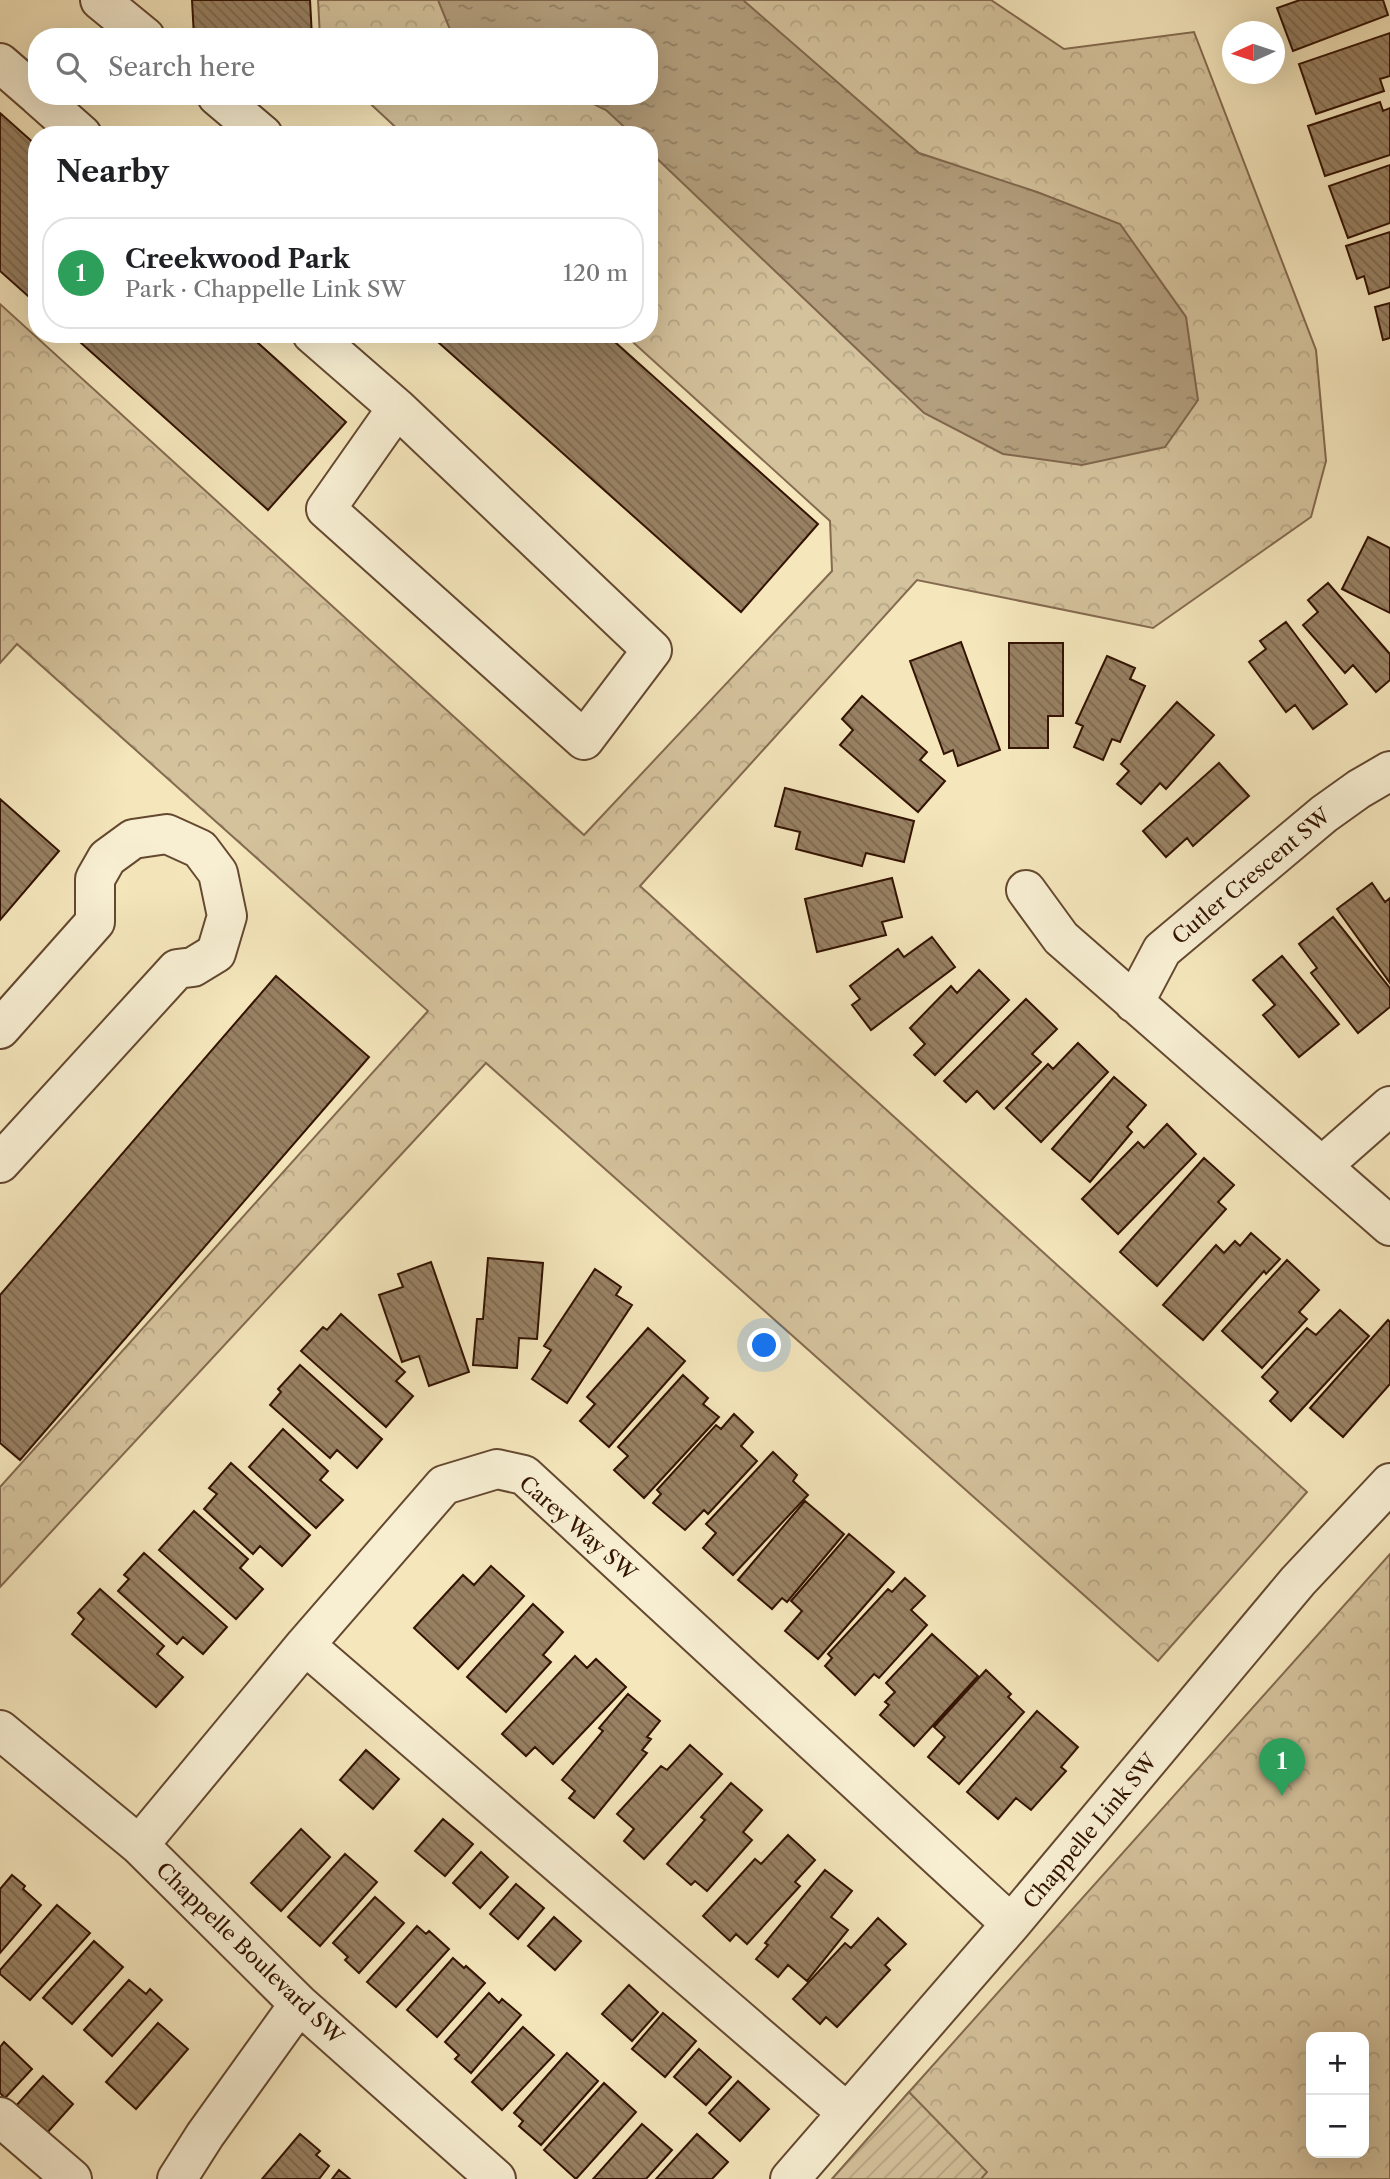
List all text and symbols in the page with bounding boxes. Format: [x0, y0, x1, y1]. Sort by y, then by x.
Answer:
north arrow [1222, 21, 1285, 84]
search box [28, 28, 658, 105]
icon: search [52, 48, 90, 86]
text: Search here [108, 51, 255, 83]
text: Nearby [56, 153, 169, 190]
text: Creekwood Park [125, 243, 350, 275]
text: 1 [76, 259, 86, 287]
text: 120 m [563, 259, 628, 287]
text: Park · Chappelle Link SW [125, 275, 406, 303]
street label: Cutler Crescent SW [1167, 802, 1336, 949]
your location [747, 1328, 781, 1362]
street label: Carey Way SW [514, 1470, 642, 1586]
pin: 1 [1259, 1738, 1305, 1796]
street label: Chappelle Link SW [1018, 1748, 1163, 1913]
street label: Chappelle Boulevard SW [151, 1857, 349, 2050]
map controls [1306, 2032, 1369, 2158]
button: + [1306, 2032, 1369, 2095]
button: − [1306, 2095, 1369, 2158]

